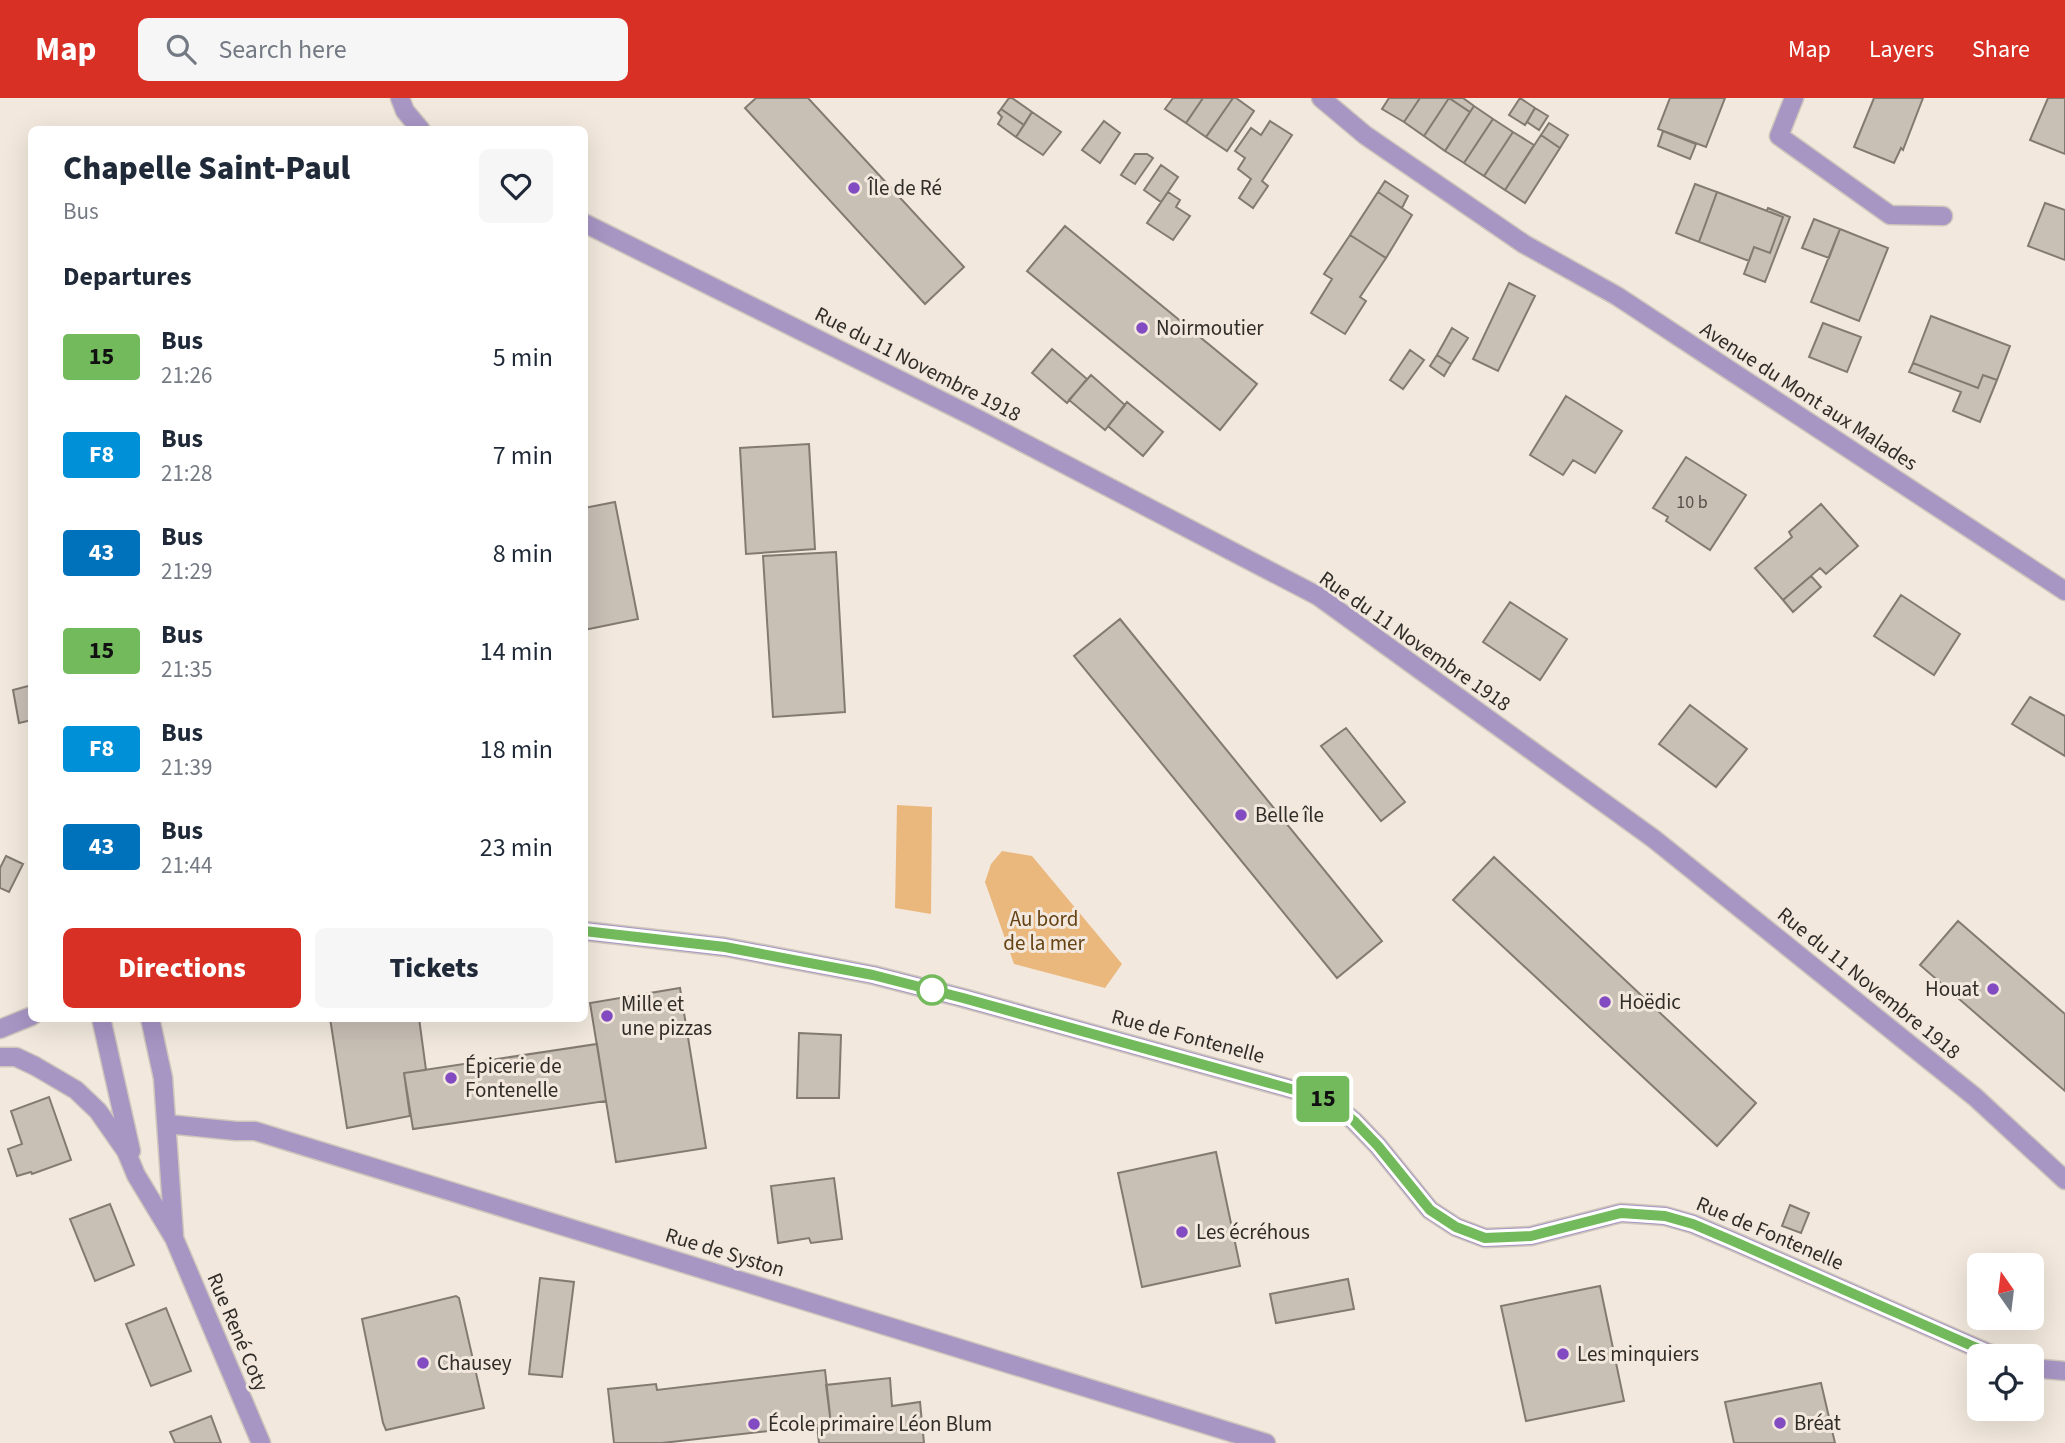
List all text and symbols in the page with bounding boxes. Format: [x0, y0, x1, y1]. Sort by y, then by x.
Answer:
search box [138, 18, 628, 81]
text: Map [35, 26, 96, 73]
icon: search [162, 30, 200, 68]
text: Search here [218, 31, 347, 68]
text: Map [1788, 32, 1831, 67]
text: Layers [1869, 32, 1934, 67]
text: Share [1972, 32, 2030, 67]
text: Chapelle Saint-Paul [63, 145, 350, 192]
button: heart [479, 149, 553, 223]
place label: Île de Ré [867, 173, 942, 203]
marker: Île de Ré [846, 180, 862, 196]
text: Bus [63, 195, 99, 228]
text: Departures [63, 258, 191, 295]
street label: Rue du 11 Novembre 1918 [810, 299, 1026, 429]
place label: Noirmoutier [1156, 313, 1264, 343]
street label: Avenue du Mont aux Malades [1694, 314, 1924, 478]
marker: Noirmoutier [1134, 320, 1150, 336]
text: Bus [161, 322, 203, 359]
text: 15 [89, 339, 114, 374]
text: 5 min [493, 339, 553, 376]
text: 21:26 [161, 359, 212, 392]
text: Bus [161, 420, 203, 457]
text: F8 [89, 437, 114, 472]
text: 7 min [493, 437, 553, 474]
text: 21:28 [161, 457, 212, 490]
house number: 10 b [1676, 490, 1708, 515]
text: Bus [161, 518, 203, 555]
text: 43 [89, 535, 114, 570]
text: 8 min [493, 535, 553, 572]
text: 21:29 [161, 555, 212, 588]
street label: Rue du 11 Novembre 1918 [1313, 563, 1517, 719]
text: Bus [161, 616, 203, 653]
text: 15 [89, 633, 114, 668]
text: 14 min [480, 633, 553, 670]
text: 21:35 [161, 653, 212, 686]
text: Bus [161, 714, 203, 751]
text: F8 [89, 731, 114, 766]
text: 18 min [480, 731, 553, 768]
text: 21:39 [161, 751, 212, 784]
place label: Belle île [1255, 800, 1324, 830]
marker: Belle île [1233, 807, 1249, 823]
text: Bus [161, 812, 203, 849]
text: 43 [89, 829, 114, 864]
text: 23 min [480, 829, 553, 866]
text: 21:44 [161, 849, 212, 882]
street label: Rue du 11 Novembre 1918 [1771, 900, 1967, 1066]
park label: Au bord de la mer [1003, 904, 1085, 958]
button: Directions [63, 928, 301, 1008]
button: Tickets [315, 928, 553, 1008]
place label: Houat [1925, 974, 1979, 1004]
unlabelled marker [917, 975, 947, 1005]
marker: Houat [1985, 981, 2001, 997]
place label: Hoëdic [1619, 987, 1681, 1017]
place label: Mille et une pizzas [621, 989, 712, 1043]
marker: Hoëdic [1597, 994, 1613, 1010]
street label: Rue de Fontenelle [1108, 1001, 1268, 1071]
marker: Mille et une pizzas [599, 1008, 615, 1024]
place label: Épicerie de Fontenelle [465, 1051, 562, 1105]
marker: Épicerie de Fontenelle [443, 1070, 459, 1086]
line badge: 15 [1292, 1076, 1354, 1122]
text: 15 [1310, 1081, 1336, 1116]
street label: Rue de Fontenelle [1692, 1188, 1848, 1278]
place label: Les écréhous [1196, 1217, 1310, 1247]
street label: Rue de Syston [662, 1220, 788, 1284]
marker: Les écréhous [1174, 1224, 1190, 1240]
north arrow [1967, 1253, 2044, 1330]
map controls [1967, 1253, 2044, 1421]
street label: Rue René Coty [200, 1268, 277, 1396]
place label: Les minquiers [1577, 1339, 1699, 1369]
button: locate [1967, 1344, 2044, 1421]
marker: Les minquiers [1555, 1346, 1571, 1362]
place label: Chausey [437, 1348, 512, 1378]
marker: Chausey [415, 1355, 431, 1371]
place label: Bréat [1794, 1408, 1841, 1438]
place label: École primaire Léon Blum [768, 1409, 992, 1439]
marker: Bréat [1772, 1415, 1788, 1431]
marker: École primaire Léon Blum [746, 1416, 762, 1432]

